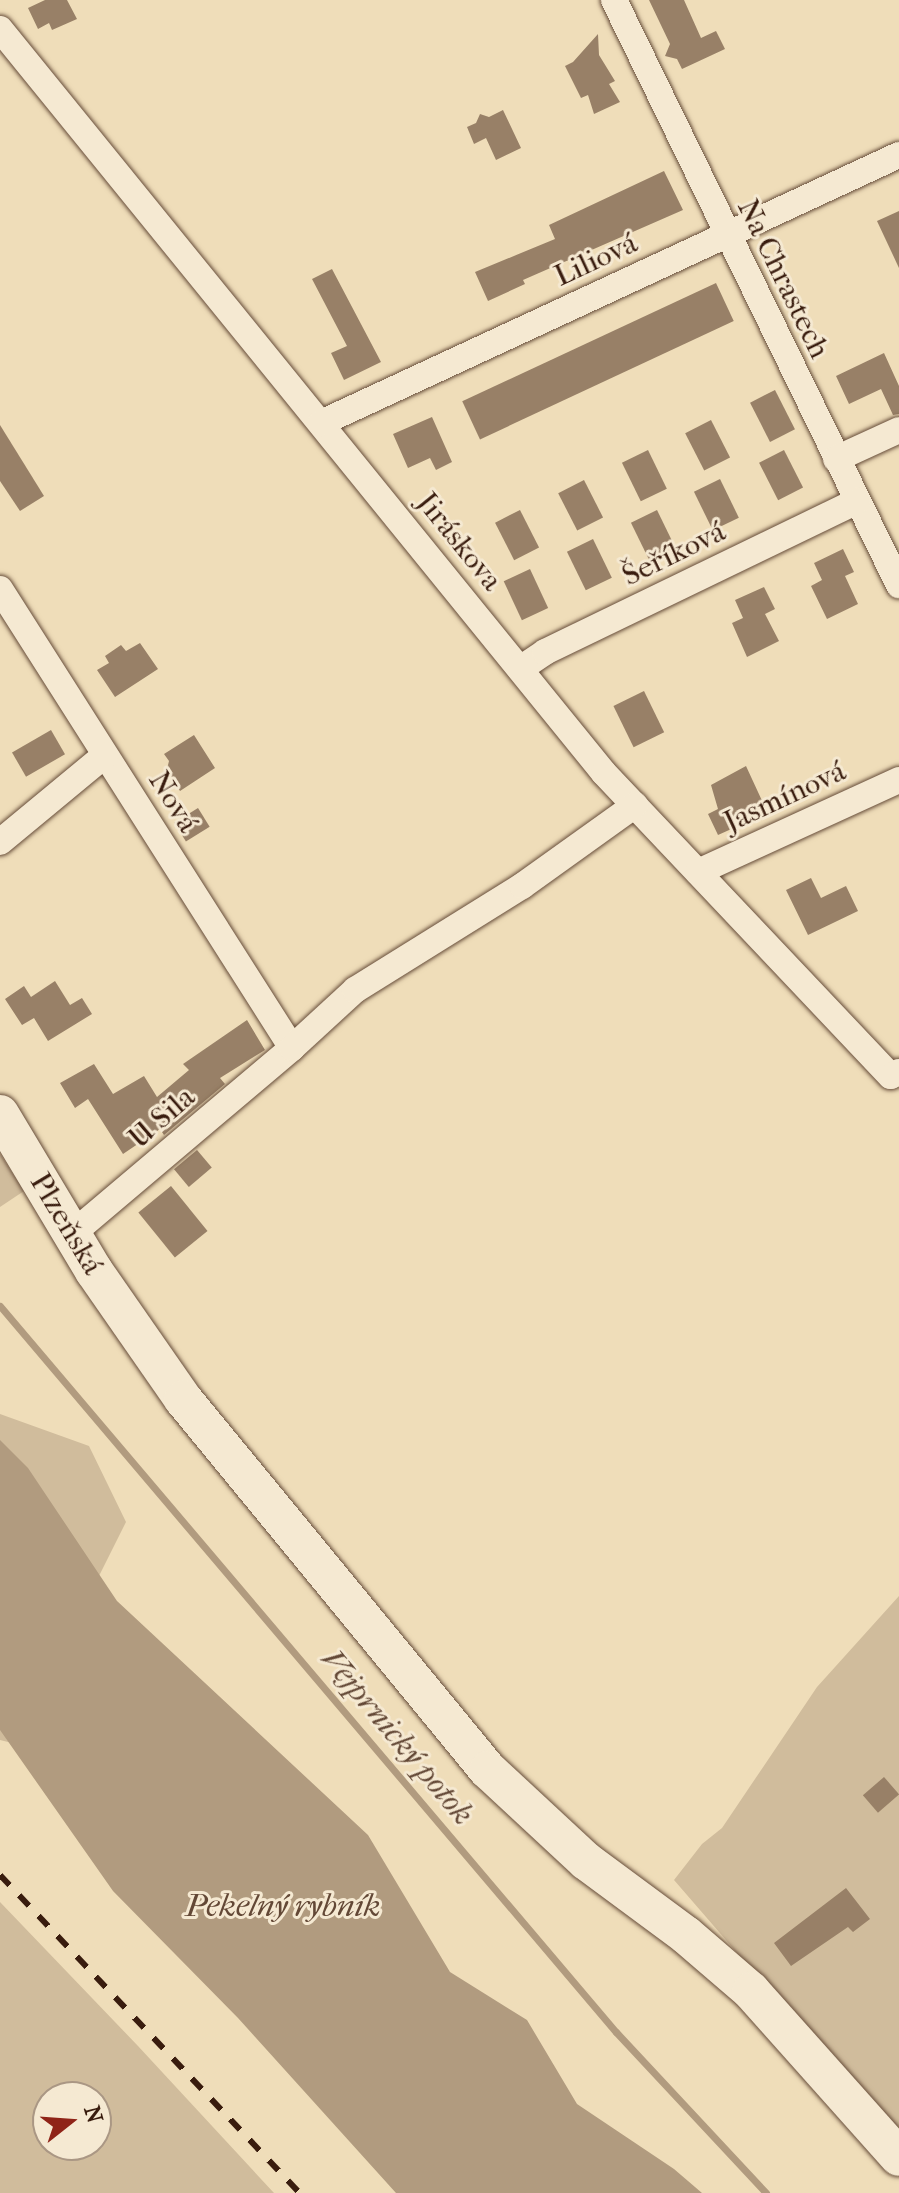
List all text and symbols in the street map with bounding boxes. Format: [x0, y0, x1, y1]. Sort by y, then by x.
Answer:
street label: Na Chrastech [729, 194, 837, 364]
street label: Liliová [549, 225, 643, 295]
street label: Jiráskova [409, 486, 509, 598]
street label: Šeříková [617, 514, 731, 594]
street label: Jasmínová [719, 753, 851, 841]
street label: Nová [140, 765, 206, 839]
street label: U Sila [121, 1079, 203, 1157]
street label: Plzeňská [22, 1167, 110, 1281]
water label: Vejprnický potok [312, 1641, 482, 1833]
water label: Pekelný rybník [186, 1887, 380, 1925]
north arrow [32, 2081, 112, 2161]
text: N [78, 2103, 108, 2126]

